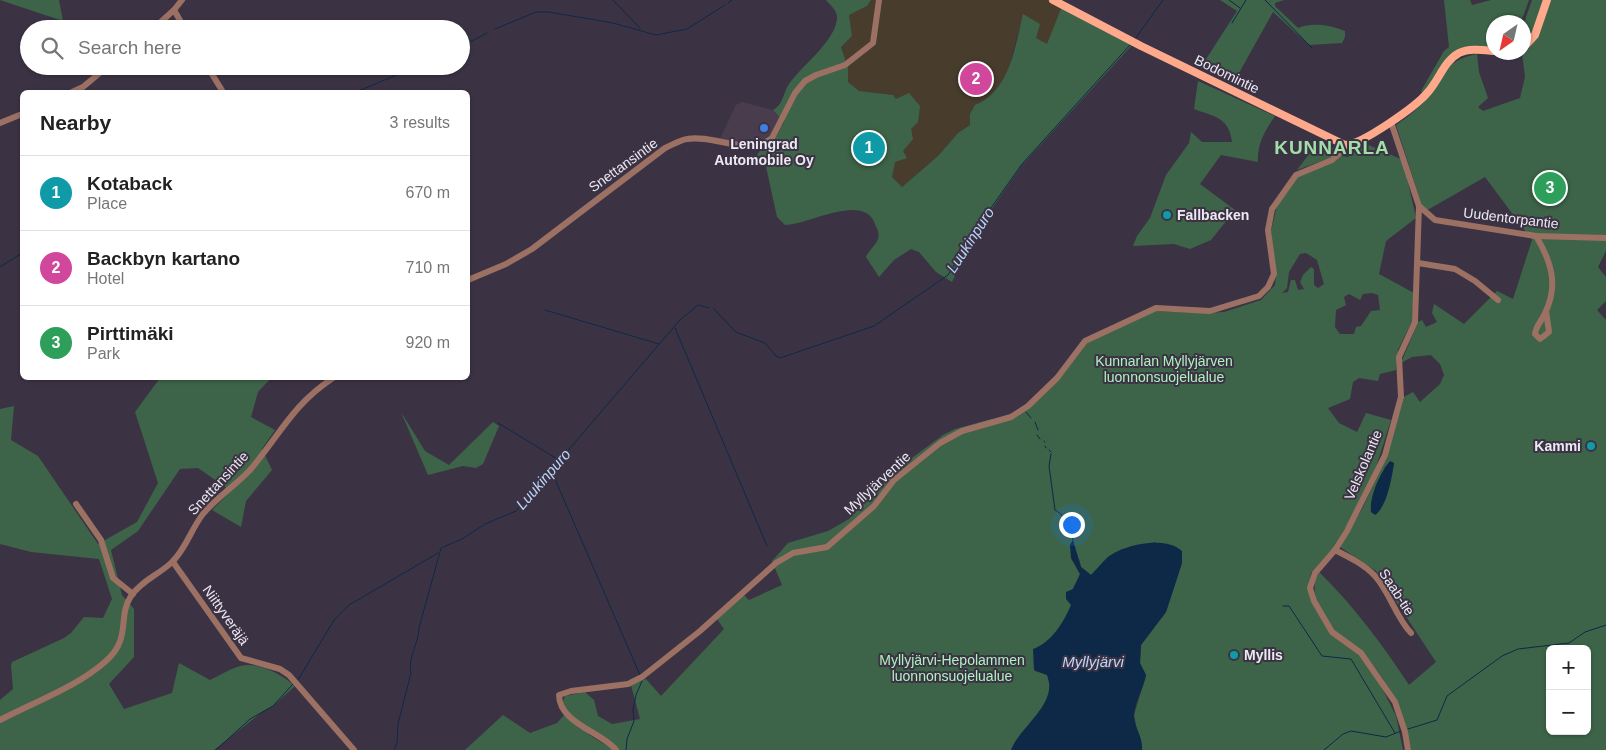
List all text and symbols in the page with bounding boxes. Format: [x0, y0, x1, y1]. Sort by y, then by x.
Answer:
north arrow [1486, 15, 1531, 60]
search box [20, 20, 470, 75]
icon: search [38, 34, 66, 62]
text: Search here [78, 37, 182, 58]
street label: Bodomintie [1192, 51, 1262, 97]
pin: 2 [960, 60, 992, 98]
text: Nearby [40, 111, 111, 134]
text: 3 results [390, 114, 450, 131]
marker: Leningrad Automobile Oy [758, 122, 770, 134]
pin: 1 [853, 129, 885, 167]
street label: Snettansintie [586, 135, 661, 195]
place label: Leningrad Automobile Oy [714, 136, 814, 168]
district label: KUNNARLA [1274, 137, 1390, 158]
pin: 3 [1534, 169, 1566, 207]
text: Kotaback [87, 173, 173, 194]
text: 1 [52, 184, 60, 201]
text: 670 m [406, 184, 450, 201]
text: Place [87, 195, 127, 212]
water label: Luukinpuro [943, 204, 997, 276]
street label: Uudentorpantie [1463, 204, 1560, 232]
place label: Fallbacken [1177, 207, 1249, 223]
marker: Fallbacken [1161, 209, 1173, 221]
text: Backbyn kartano [87, 248, 240, 269]
text: 2 [52, 259, 60, 276]
text: 710 m [406, 259, 450, 276]
text: Hotel [87, 270, 124, 287]
text: Pirttimäki [87, 323, 174, 344]
text: 3 [52, 334, 60, 351]
text: 920 m [406, 334, 450, 351]
text: Park [87, 345, 120, 362]
park label: Kunnarlan Myllyjärven luonnonsuojelualue [1095, 353, 1233, 385]
street label: Velskolantie [1341, 427, 1385, 503]
place label: Kammi [1534, 438, 1581, 454]
marker: Kammi [1585, 440, 1597, 452]
water label: Luukinpuro [512, 445, 574, 513]
street label: Snettansintie [185, 448, 252, 518]
street label: Myllyjärventie [841, 448, 914, 518]
your location [1059, 512, 1085, 538]
street label: Saab-tie [1376, 566, 1418, 618]
street label: Niittyveräjä [200, 582, 253, 648]
map controls [1546, 645, 1591, 735]
button: + [1546, 645, 1591, 690]
place label: Myllis [1244, 647, 1283, 663]
marker: Myllis [1228, 649, 1240, 661]
park label: Myllyjärvi-Hepolammen luonnonsuojelualue [879, 652, 1025, 684]
water label: Myllyjärvi [1062, 653, 1124, 670]
button: − [1546, 690, 1591, 735]

